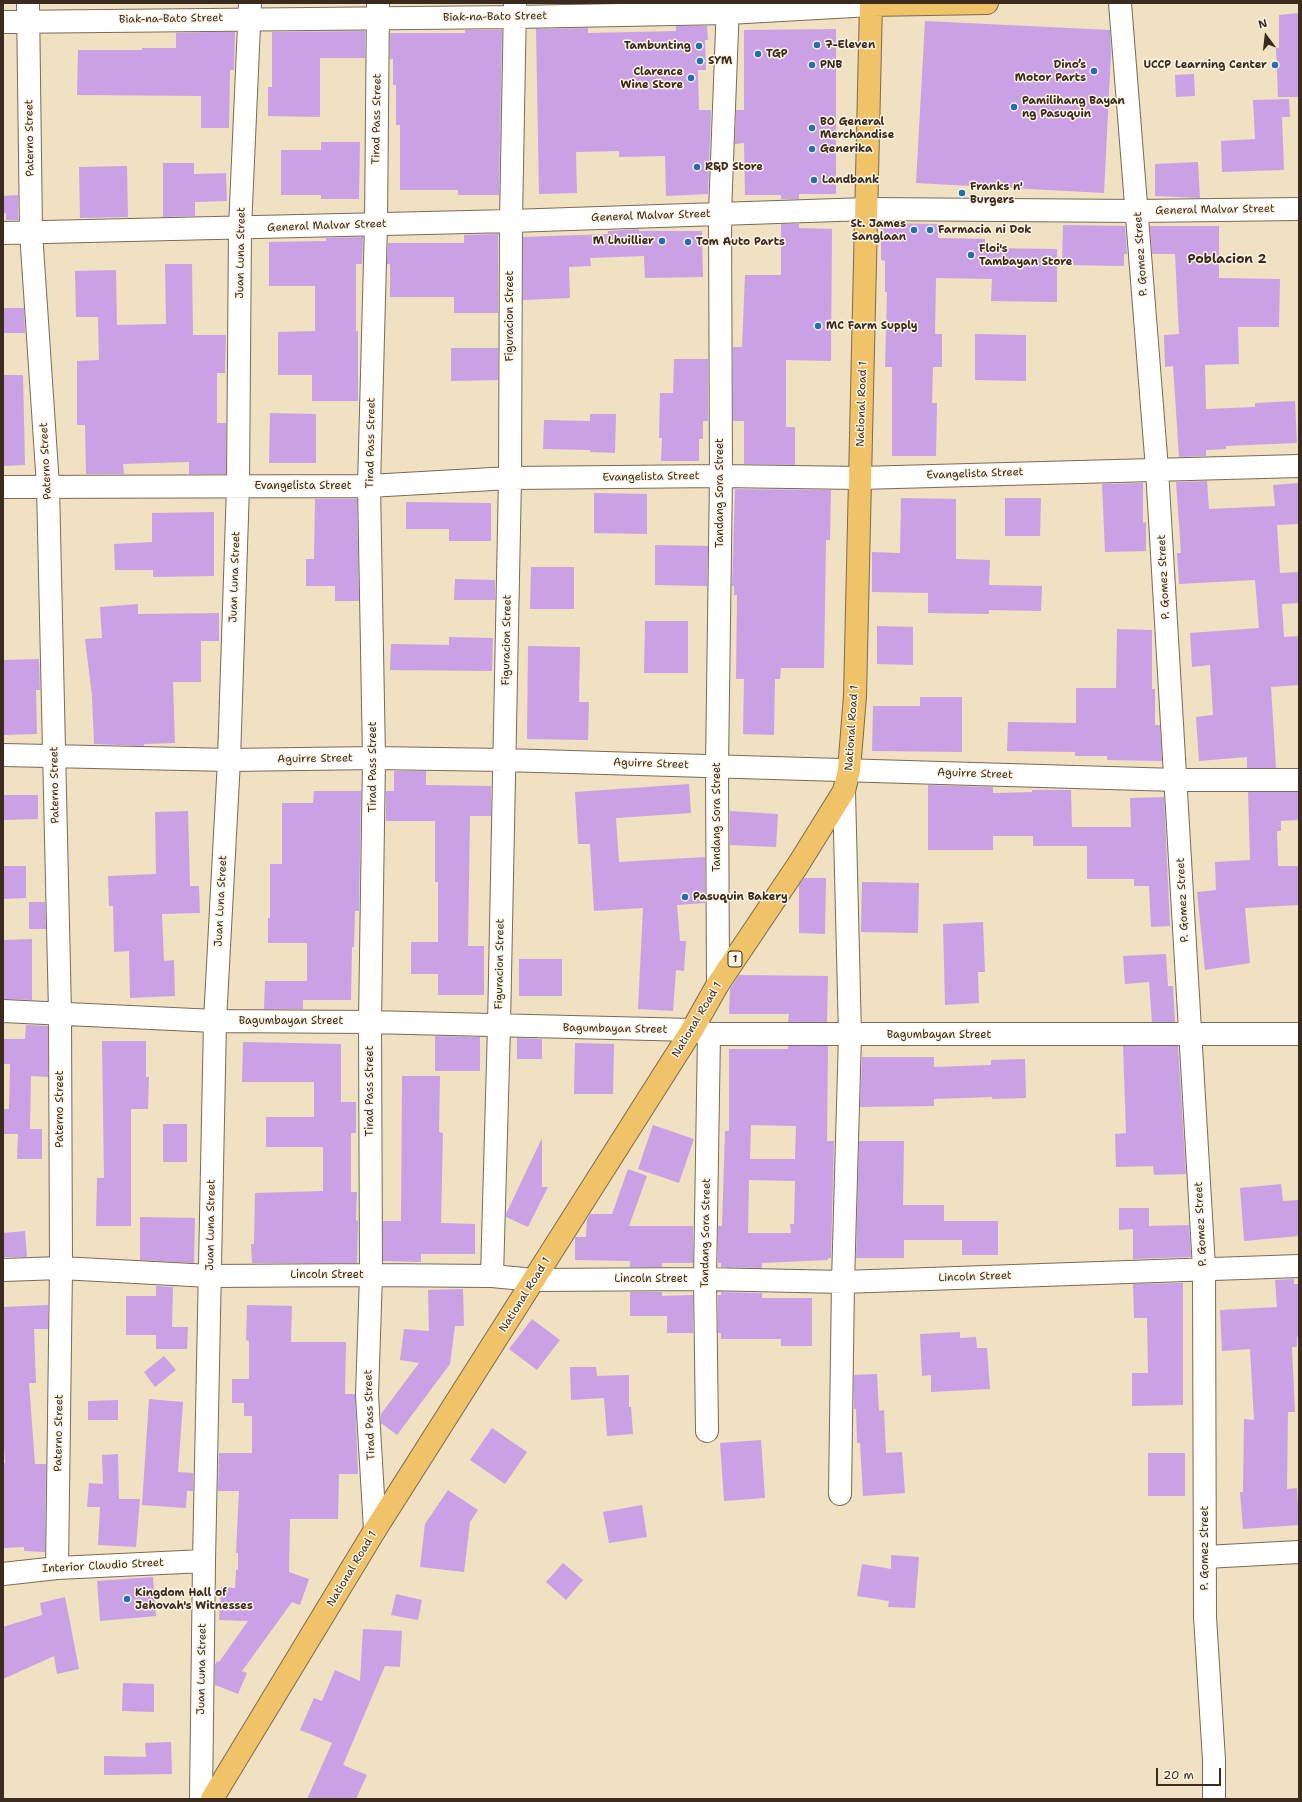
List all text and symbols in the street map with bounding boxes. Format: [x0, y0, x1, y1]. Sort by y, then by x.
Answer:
street label: Biak-na-Bato Street [443, 9, 547, 25]
street label: Biak-na-Bato Street [119, 11, 223, 27]
north arrow [1246, 16, 1286, 56]
text: N [1257, 16, 1269, 32]
place label: 7-Eleven [825, 38, 875, 52]
place label: Tambunting [624, 39, 691, 53]
marker: 7-Eleven [812, 40, 822, 50]
marker: Tambunting [694, 41, 704, 51]
place label: TGP [766, 47, 788, 61]
marker: TGP [753, 49, 763, 59]
place label: SYM [708, 54, 732, 68]
marker: SYM [695, 56, 705, 66]
place label: PNB [820, 58, 842, 72]
place label: Dino’s Motor Parts [1015, 58, 1086, 84]
place label: UCCP Learning Center [1144, 58, 1267, 72]
marker: PNB [807, 60, 817, 70]
marker: UCCP Learning Center [1270, 60, 1280, 70]
place label: Clarence Wine Store [621, 65, 683, 91]
marker: Dino’s Motor Parts [1089, 66, 1099, 76]
street label: Tirad Pass Street [370, 73, 384, 165]
marker: Clarence Wine Store [686, 73, 696, 83]
place label: Pamilihang Bayan ng Pasuquin [1022, 94, 1125, 120]
street label: Paterno Street [23, 99, 37, 177]
marker: Pamilihang Bayan ng Pasuquin [1009, 102, 1019, 112]
place label: BO General Merchandise [820, 115, 894, 141]
marker: BO General Merchandise [807, 123, 817, 133]
place label: Generika [820, 142, 873, 156]
marker: Generika [807, 144, 817, 154]
place label: R&D Store [705, 160, 763, 174]
marker: R&D Store [692, 162, 702, 172]
place label: Landbank [822, 173, 879, 187]
marker: Landbank [809, 175, 819, 185]
place label: Franks n' Burgers [970, 180, 1023, 206]
marker: Franks n' Burgers [957, 188, 967, 198]
street label: General Malvar Street [1155, 202, 1275, 218]
street label: Juan Luna Street [234, 207, 248, 299]
street label: General Malvar Street [591, 207, 711, 225]
street label: P. Gomez Street [1131, 211, 1151, 297]
street label: General Malvar Street [267, 217, 387, 235]
place label: St. James Sanglaan [850, 217, 906, 243]
place label: Farmacia ni Dok [938, 223, 1032, 237]
marker: St. James Sanglaan [909, 225, 919, 235]
marker: Farmacia ni Dok [925, 225, 935, 235]
place label: M Lhuillier [593, 234, 654, 248]
place label: Tom Auto Parts [696, 235, 785, 249]
marker: M Lhuillier [657, 236, 667, 246]
marker: Tom Auto Parts [683, 237, 693, 247]
place label: Floi's Tambayan Store [979, 242, 1072, 268]
marker: Floi's Tambayan Store [966, 250, 976, 260]
district label: Poblacion 2 [1187, 252, 1267, 268]
street label: Figuracion Street [503, 271, 517, 361]
place label: MC Farm Supply [826, 319, 918, 333]
marker: MC Farm Supply [813, 321, 823, 331]
street label: National Road 1 [854, 361, 870, 447]
street label: Tirad Pass Street [364, 397, 378, 489]
street label: Paterno Street [37, 422, 55, 500]
street label: Tandang Sora Street [713, 438, 727, 548]
street label: Evangelista Street [926, 466, 1024, 482]
street label: Evangelista Street [602, 470, 700, 484]
street label: Evangelista Street [254, 479, 352, 493]
street label: Juan Luna Street [227, 531, 243, 623]
street label: P. Gomez Street [1155, 534, 1173, 620]
street label: Figuracion Street [500, 594, 514, 686]
street label: National Road 1 [842, 685, 862, 771]
street label: Tirad Pass Street [366, 722, 380, 812]
street label: Paterno Street [48, 746, 62, 824]
street label: Aguirre Street [277, 752, 353, 766]
street label: Aguirre Street [613, 756, 689, 772]
street label: Tandang Sora Street [710, 762, 724, 872]
street label: Aguirre Street [937, 766, 1013, 782]
street label: Juan Luna Street [212, 855, 230, 947]
street label: P. Gomez Street [1174, 857, 1192, 943]
place label: Pasuquin Bakery [693, 890, 788, 904]
marker: Pasuquin Bakery [680, 892, 690, 902]
street label: Figuracion Street [493, 918, 507, 1010]
road number: 1 [728, 951, 742, 967]
street label: National Road 1 [669, 980, 725, 1060]
street label: Bagumbayan Street [239, 1014, 343, 1028]
street label: Bagumbayan Street [563, 1021, 667, 1037]
street label: Bagumbayan Street [887, 1028, 991, 1042]
street label: Tirad Pass Street [363, 1046, 377, 1136]
street label: Paterno Street [53, 1070, 67, 1148]
street label: Tandang Sora Street [698, 1178, 714, 1288]
street label: Juan Luna Street [204, 1179, 218, 1271]
street label: P. Gomez Street [1192, 1181, 1210, 1267]
street label: National Road 1 [497, 1255, 553, 1335]
street label: Lincoln Street [290, 1268, 364, 1282]
street label: Lincoln Street [938, 1269, 1012, 1285]
street label: Lincoln Street [614, 1272, 688, 1286]
street label: Tirad Pass Street [362, 1369, 378, 1461]
street label: Paterno Street [52, 1394, 66, 1472]
street label: P. Gomez Street [1198, 1506, 1212, 1590]
street label: National Road 1 [324, 1529, 380, 1609]
street label: Interior Claudio Street [42, 1556, 164, 1576]
place label: Kingdom Hall of Jehovah's Witnesses [135, 1586, 253, 1612]
marker: Kingdom Hall of Jehovah's Witnesses [122, 1594, 132, 1604]
street label: Juan Luna Street [195, 1623, 209, 1715]
scale bar [1158, 1760, 1223, 1786]
text: 20 m [1163, 1767, 1194, 1783]

